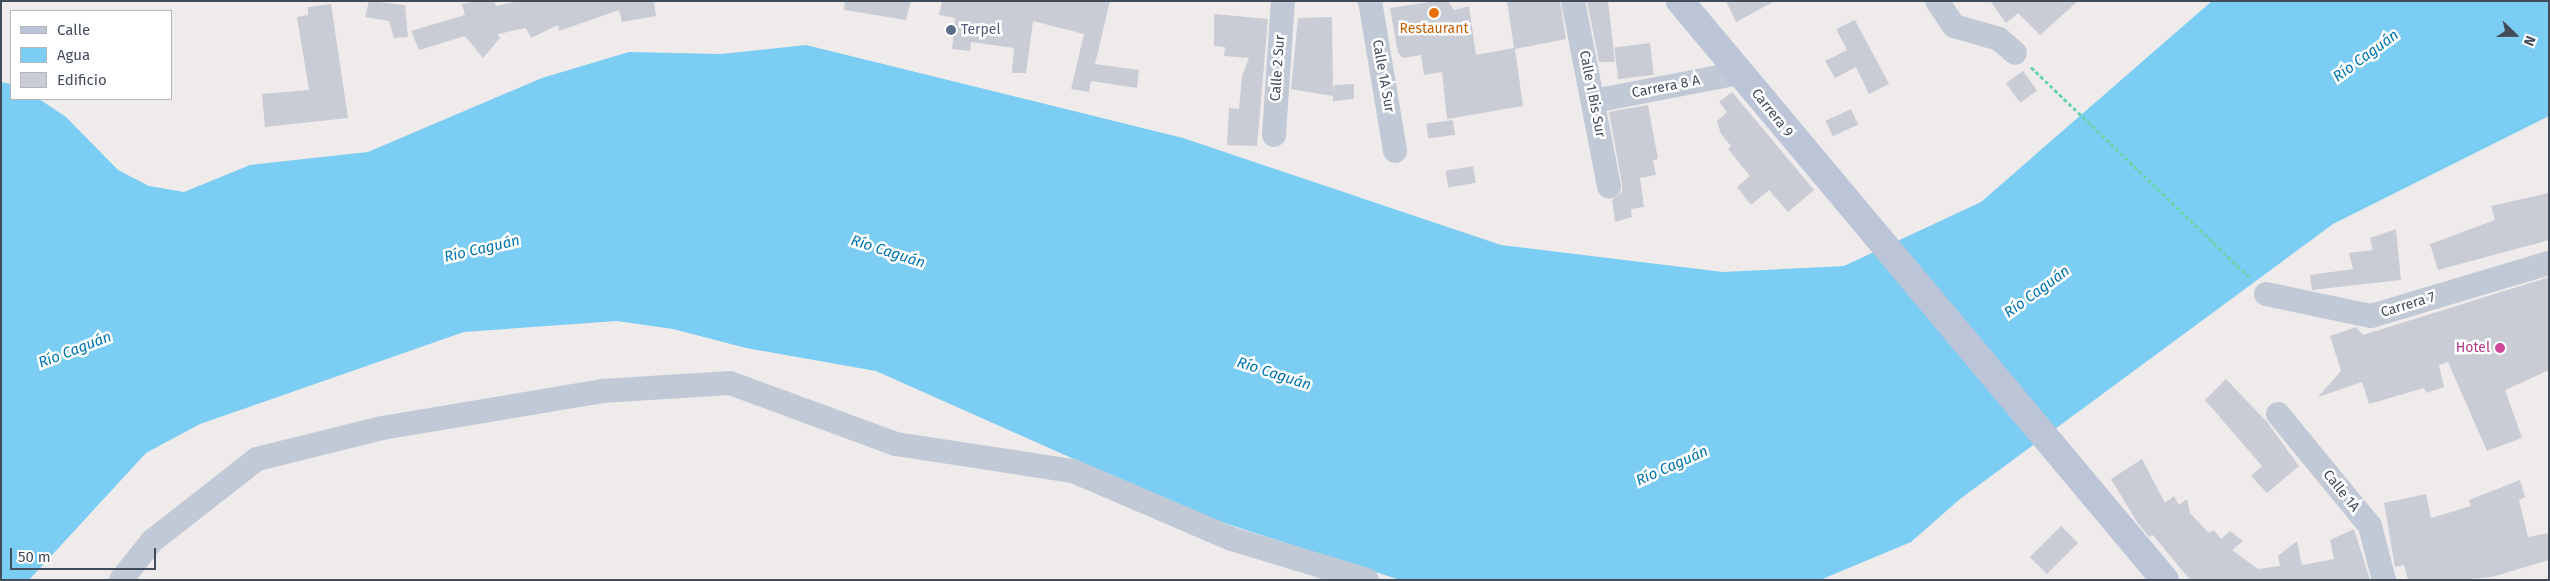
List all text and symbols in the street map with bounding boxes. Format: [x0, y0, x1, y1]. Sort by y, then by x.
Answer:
marker: Restaurant [1428, 7, 1440, 19]
legend [10, 10, 172, 100]
north arrow [2490, 10, 2540, 60]
text: Calle [57, 21, 90, 39]
place label: Restaurant [1400, 21, 1468, 37]
place label: Terpel [961, 22, 1001, 38]
marker: Terpel [945, 24, 957, 36]
water label: Río Caguán [2330, 26, 2402, 86]
text: N [2520, 33, 2539, 48]
street label: Calle 2 Sur [1267, 34, 1289, 102]
street label: Calle 1A Sur [1368, 38, 1398, 114]
text: Agua [57, 46, 90, 64]
street label: Calle 1 Bis Sur [1575, 49, 1609, 139]
text: Edificio [57, 71, 107, 89]
street label: Carrera 8 A [1631, 72, 1701, 102]
street label: Carrera 9 [1748, 86, 1796, 140]
water label: Río Caguán [443, 232, 521, 266]
water label: Río Caguán [849, 232, 927, 272]
water label: Río Caguán [2001, 262, 2073, 322]
street label: Carrera 7 [2379, 289, 2437, 321]
water label: Río Caguán [36, 328, 114, 372]
place label: Hotel [2456, 340, 2490, 356]
marker: Hotel [2494, 342, 2506, 354]
water label: Río Caguán [1235, 354, 1313, 394]
water label: Río Caguán [1633, 442, 1711, 490]
street label: Calle 1A [2319, 467, 2363, 515]
scale bar [12, 538, 159, 570]
text: 50 m [18, 548, 51, 566]

